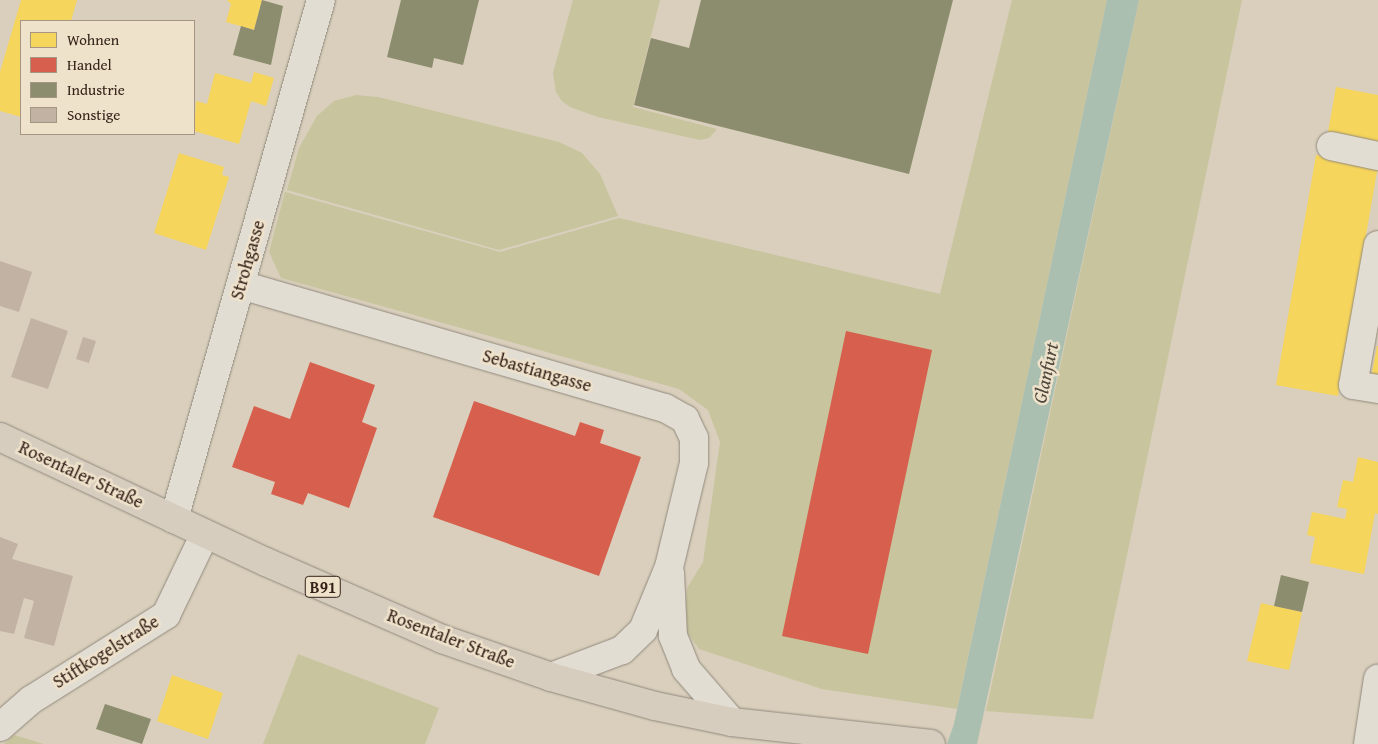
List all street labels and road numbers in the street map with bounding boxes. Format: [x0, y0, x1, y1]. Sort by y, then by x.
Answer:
street label: Strohgasse [226, 218, 270, 302]
street label: Sebastiangasse [480, 345, 594, 397]
street label: Rosentaler Straße [15, 437, 147, 513]
road number: B91 [304, 574, 342, 600]
street label: Rosentaler Straße [384, 605, 518, 673]
street label: Stiftkogelstraße [49, 611, 163, 693]

